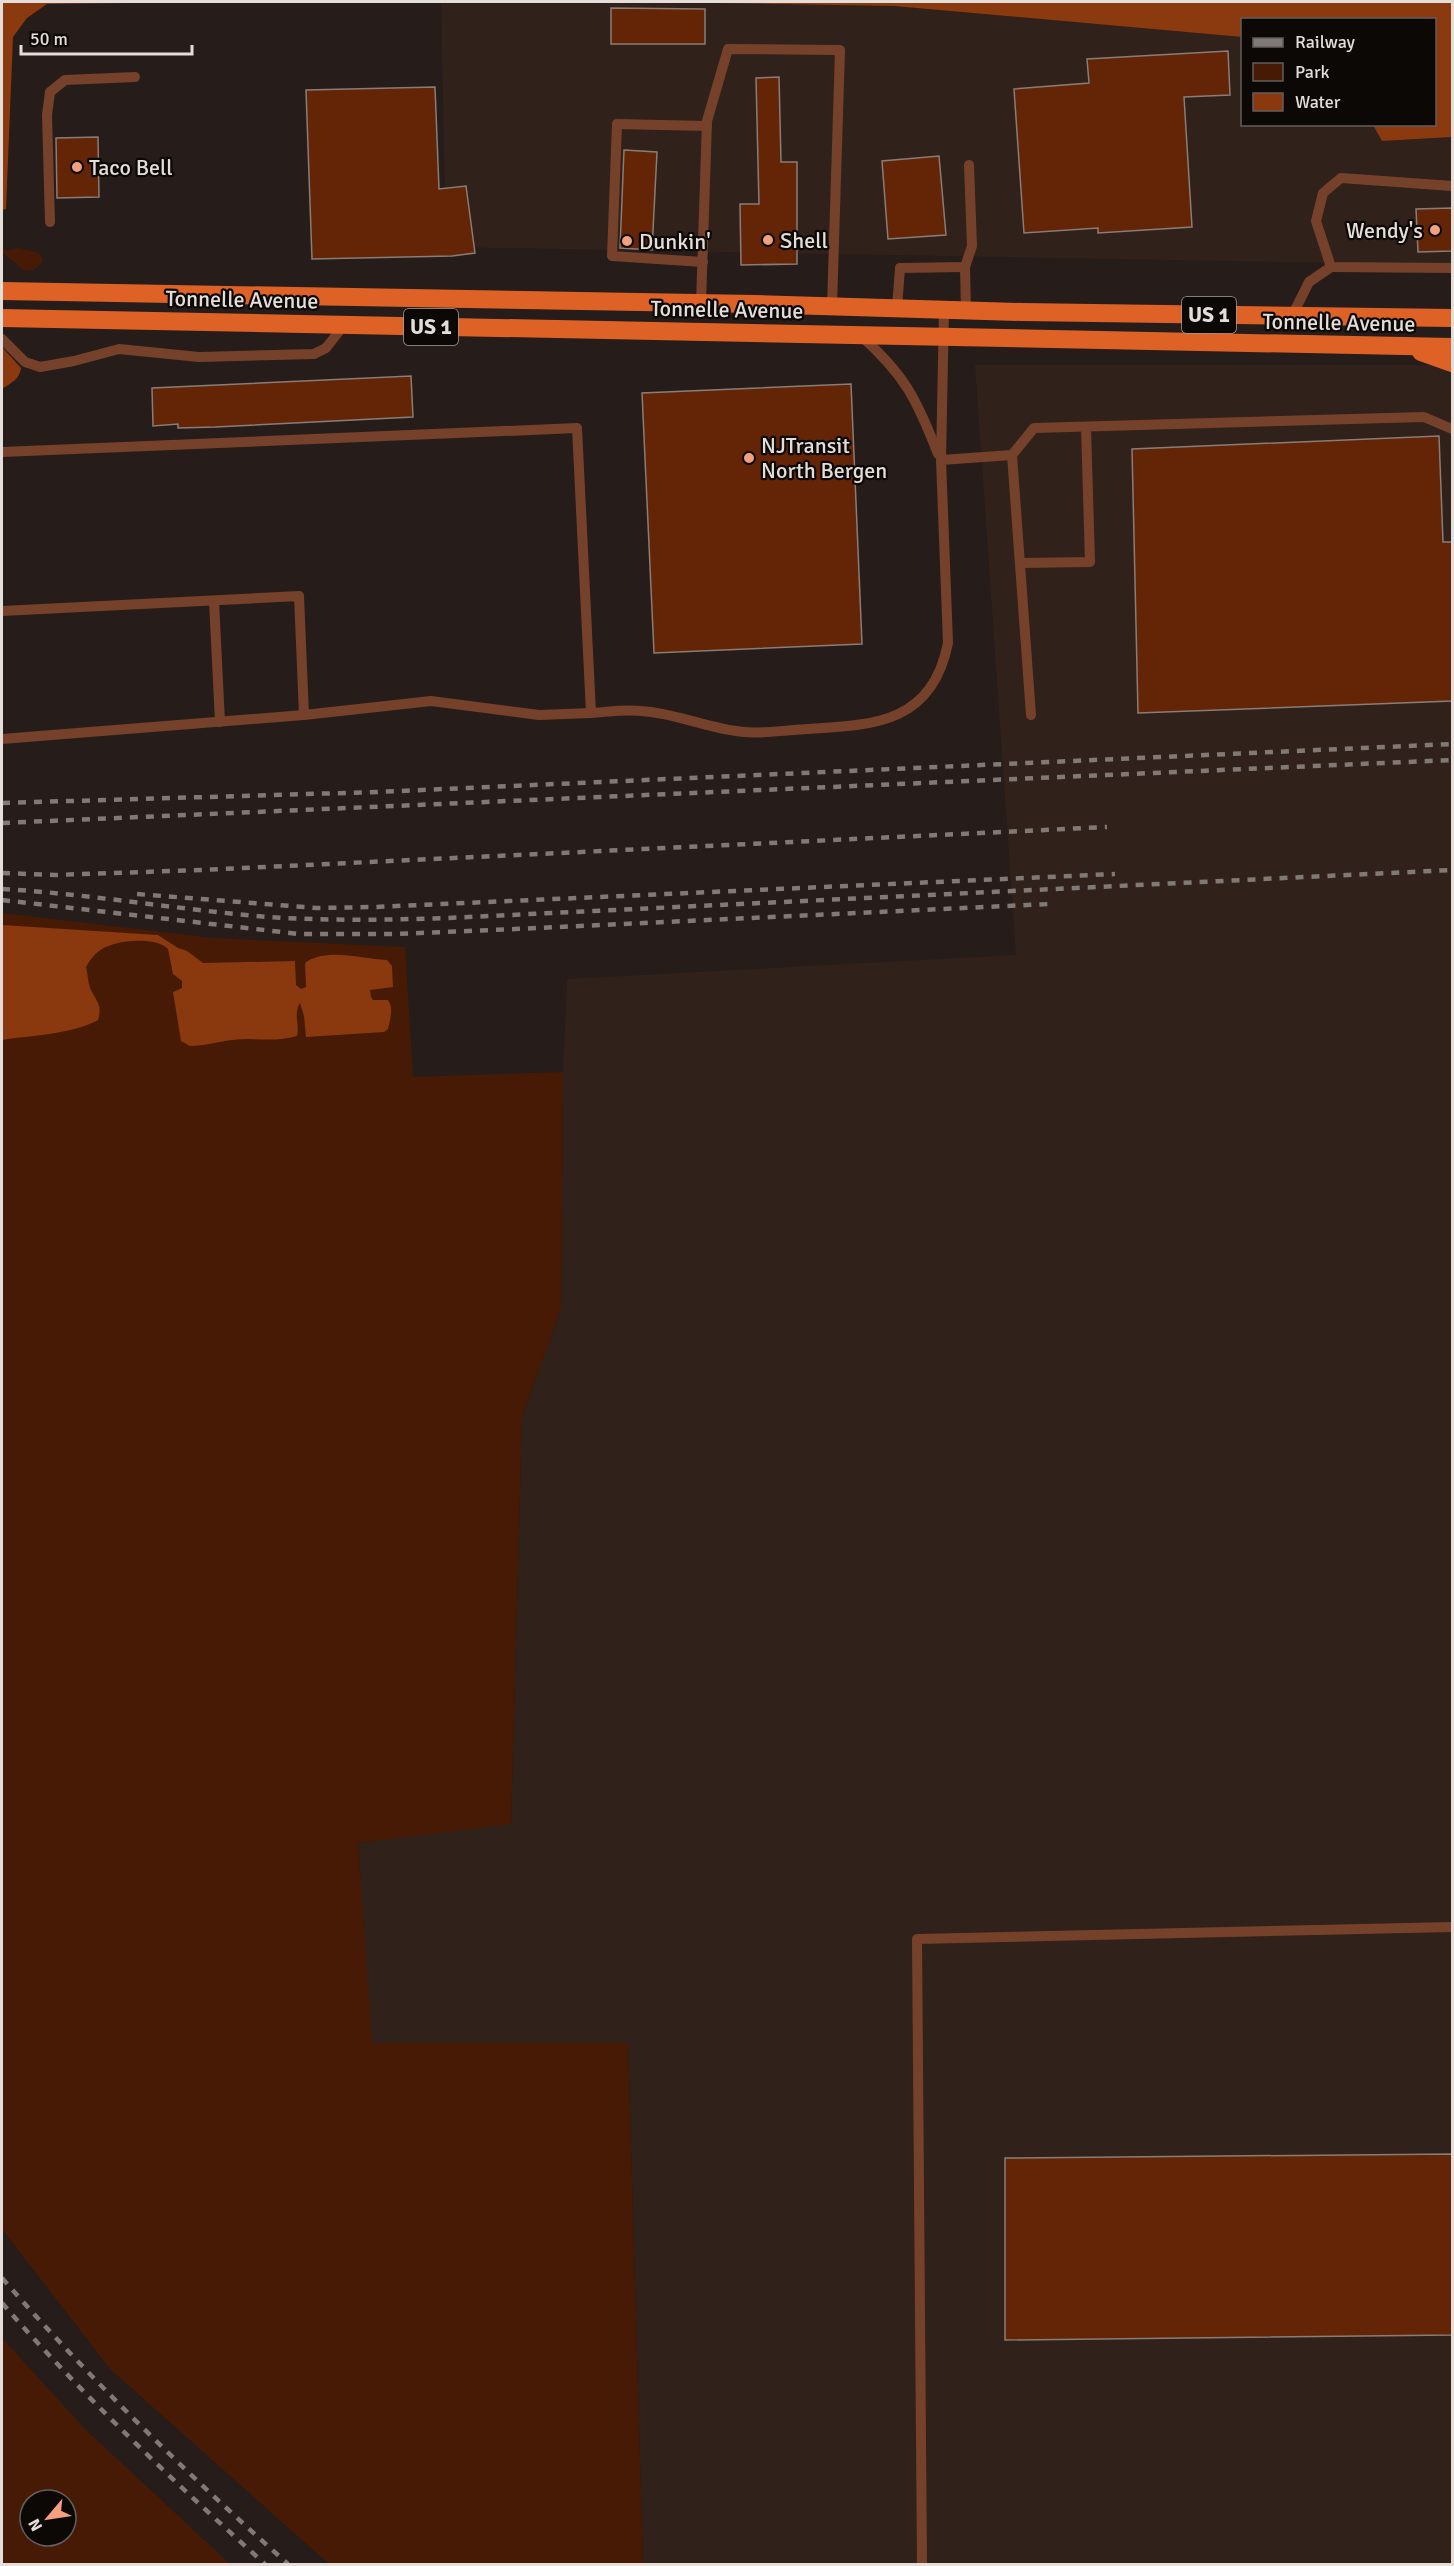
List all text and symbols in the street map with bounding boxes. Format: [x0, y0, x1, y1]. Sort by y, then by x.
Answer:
scale bar [21, 18, 192, 56]
legend [1241, 18, 1436, 126]
text: 50 m [30, 28, 68, 50]
text: Railway [1295, 31, 1356, 53]
text: Park [1295, 61, 1330, 83]
text: Water [1295, 91, 1341, 113]
place label: Taco Bell [89, 154, 173, 181]
marker: Taco Bell [70, 160, 84, 174]
place label: Wendy's [1346, 217, 1423, 244]
marker: Wendy's [1428, 223, 1442, 237]
place label: Shell [780, 227, 828, 254]
place label: Dunkin' [639, 228, 711, 255]
marker: Shell [761, 233, 775, 247]
marker: Dunkin' [620, 234, 634, 248]
street label: Tonnelle Avenue [165, 285, 319, 314]
street label: Tonnelle Avenue [650, 295, 804, 324]
road number: US 1 [1182, 297, 1236, 333]
street label: Tonnelle Avenue [1262, 308, 1416, 337]
road number: US 1 [404, 309, 458, 345]
place label: NJTransit North Bergen [761, 432, 887, 484]
marker: NJTransit North Bergen [742, 451, 756, 465]
north arrow [18, 2488, 78, 2548]
text: N [24, 2515, 47, 2535]

